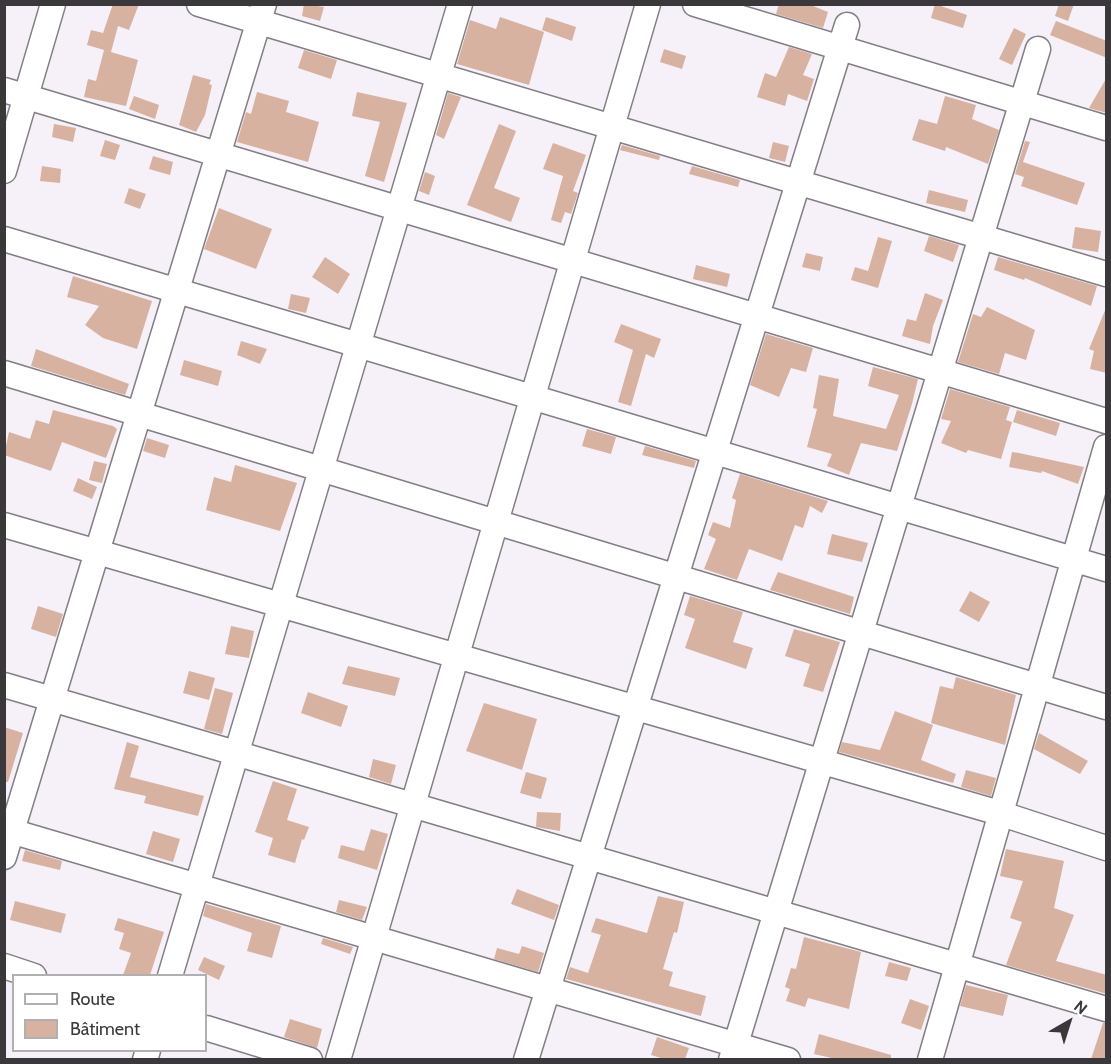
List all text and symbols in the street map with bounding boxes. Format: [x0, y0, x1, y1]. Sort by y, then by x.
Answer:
legend [12, 974, 207, 1052]
text: Route [70, 988, 115, 1010]
north arrow [1039, 992, 1099, 1052]
text: N [1070, 997, 1091, 1019]
text: Bâtiment [70, 1018, 140, 1040]

